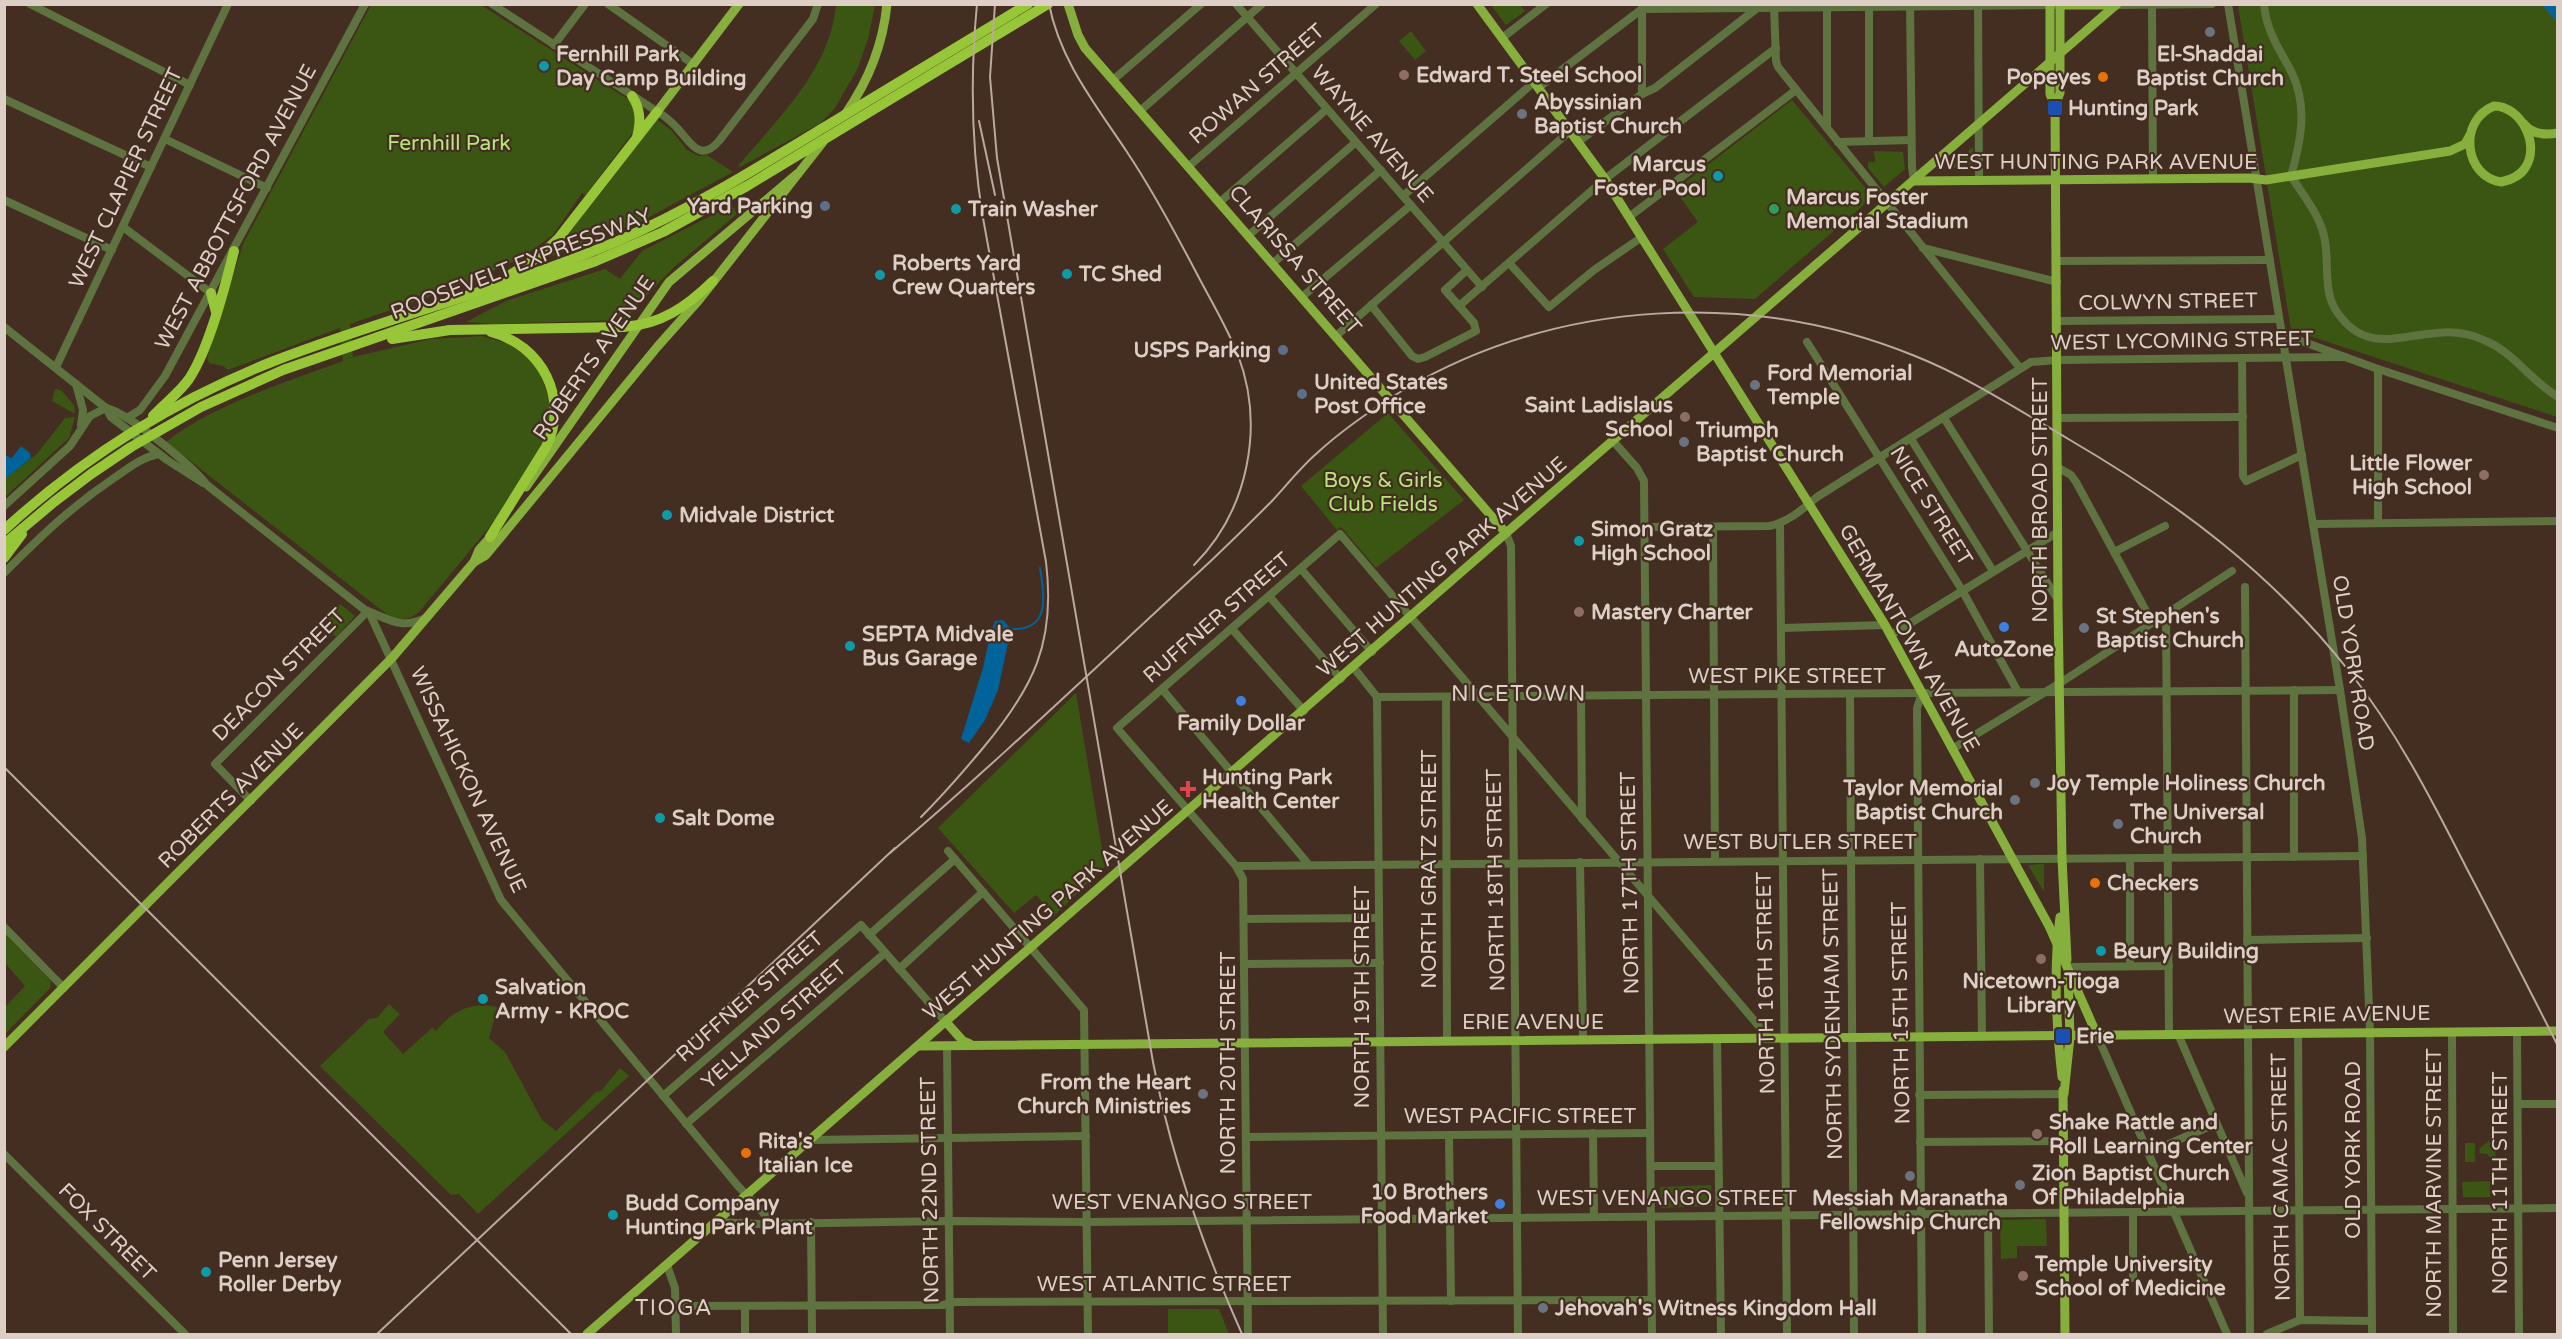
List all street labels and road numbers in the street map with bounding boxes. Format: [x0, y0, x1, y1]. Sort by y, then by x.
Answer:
street label: ROWAN STREET [1184, 18, 1330, 149]
street label: WEST ABBOTTSFORD AVENUE [150, 60, 322, 354]
street label: WAYNE AVENUE [1306, 60, 1438, 208]
street label: WEST CLAPIER STREET [64, 64, 188, 292]
street label: WEST HUNTING PARK AVENUE [1935, 150, 2257, 175]
street label: CLARISSA STREET [1223, 180, 1367, 340]
street label: ROOSEVELT EXPRESSWAY [387, 203, 655, 325]
street label: ROBERTS AVENUE [528, 271, 660, 445]
street label: COLWYN STREET [2078, 288, 2258, 316]
street label: WEST LYCOMING STREET [2050, 326, 2314, 356]
street label: NORTH BROAD STREET [2028, 377, 2053, 623]
street label: NICE STREET [1884, 442, 1978, 570]
street label: WEST HUNTING PARK AVENUE [1312, 452, 1572, 682]
street label: GERMANTOWN AVENUE [1833, 520, 1985, 756]
street label: RUFFNER STREET [1138, 547, 1296, 689]
street label: OLD YORK ROAD [2327, 573, 2379, 753]
street label: DEACON STREET [207, 603, 351, 747]
street label: WISSAHICKON AVENUE [404, 663, 532, 897]
street label: WEST PIKE STREET [1688, 664, 1886, 689]
street label: ROBERTS AVENUE [153, 718, 309, 874]
street label: NORTH GRATZ STREET [1417, 749, 1442, 989]
street label: NORTH 18TH STREET [1482, 768, 1510, 992]
street label: NORTH 17TH STREET [1616, 771, 1644, 995]
street label: WEST HUNTING PARK AVENUE [918, 795, 1178, 1025]
street label: WEST BUTLER STREET [1683, 830, 1917, 855]
street label: NORTH SYDENHAM STREET [1818, 868, 1848, 1160]
street label: NORTH 16TH STREET [1752, 871, 1780, 1095]
street label: NORTH 19TH STREET [1350, 885, 1375, 1108]
street label: NORTH 15TH STREET [1887, 901, 1915, 1125]
street label: RUFFNER STREET [671, 926, 829, 1068]
street label: NORTH 20TH STREET [1216, 951, 1241, 1174]
street label: YELLAND STREET [696, 955, 852, 1095]
street label: WEST ERIE AVENUE [2223, 1001, 2431, 1029]
street label: ERIE AVENUE [1462, 1010, 1604, 1035]
street label: NORTH MARVINE STREET [2422, 1048, 2447, 1318]
street label: NORTH CAMAC STREET [2266, 1052, 2296, 1301]
street label: OLD YORK ROAD [2341, 1061, 2366, 1239]
street label: NORTH 11TH STREET [2488, 1071, 2513, 1294]
street label: NORTH 22ND STREET [916, 1076, 944, 1304]
street label: WEST PACIFIC STREET [1404, 1104, 1636, 1129]
street label: FOX STREET [53, 1178, 161, 1286]
street label: WEST VENANGO STREET [1537, 1186, 1797, 1211]
street label: WEST VENANGO STREET [1052, 1190, 1312, 1215]
street label: WEST ATLANTIC STREET [1037, 1272, 1292, 1297]

